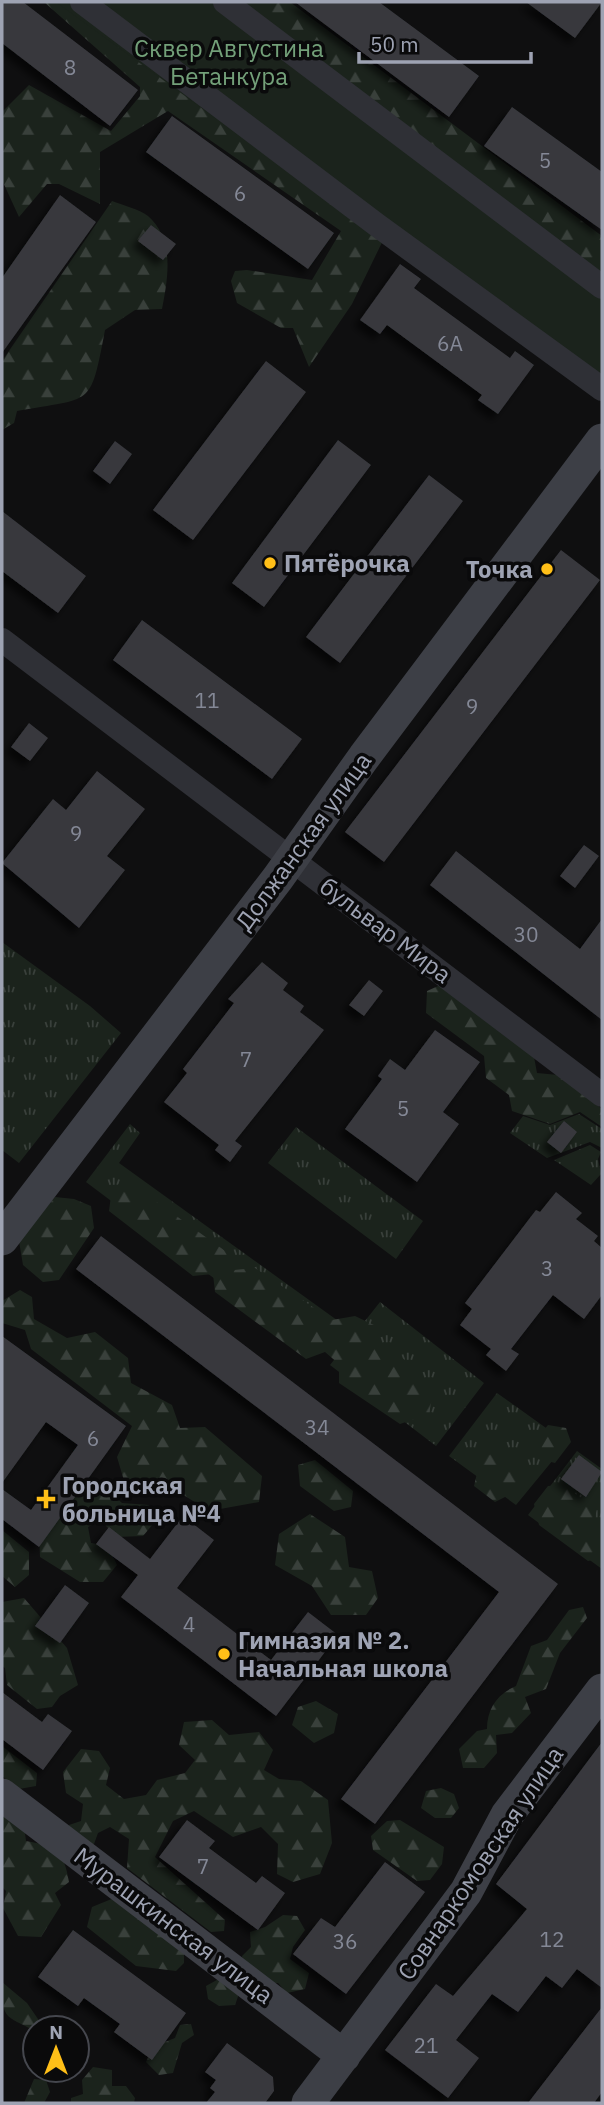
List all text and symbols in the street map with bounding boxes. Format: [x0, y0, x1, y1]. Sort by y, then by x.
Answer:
scale bar [359, 21, 530, 65]
text: 50 m [370, 30, 419, 58]
park label: Сквер Августина Бетанкура [134, 32, 324, 92]
house number: 8 [64, 53, 76, 81]
house number: 5 [539, 146, 551, 174]
house number: 6 [234, 179, 246, 207]
house number: 6А [437, 329, 463, 357]
place label: Пятёрочка [284, 547, 410, 579]
place label: Точка [466, 553, 533, 585]
marker: Пятёрочка [262, 555, 278, 571]
marker: Точка [539, 561, 555, 577]
house number: 11 [194, 686, 220, 714]
house number: 9 [466, 692, 478, 720]
street label: Должанская улица [228, 746, 378, 936]
house number: 9 [70, 819, 82, 847]
street label: бульвар Мира [314, 870, 458, 990]
house number: 30 [513, 920, 539, 948]
house number: 7 [240, 1045, 252, 1073]
house number: 5 [397, 1094, 409, 1122]
house number: 3 [541, 1254, 553, 1282]
house number: 34 [304, 1413, 330, 1441]
house number: 6 [87, 1424, 99, 1452]
place label: Городская больница №4 [62, 1469, 221, 1529]
marker: Городская больница №4 [36, 1489, 56, 1509]
house number: 4 [183, 1610, 195, 1638]
place label: Гимназия № 2. Начальная школа [238, 1624, 448, 1684]
marker: Гимназия № 2. Начальная школа [216, 1646, 232, 1662]
street label: Совнаркомовская улица [390, 1740, 570, 1986]
street label: Мурашкинская улица [68, 1840, 280, 2011]
house number: 7 [197, 1852, 209, 1880]
house number: 12 [539, 1925, 565, 1953]
house number: 36 [332, 1927, 358, 1955]
north arrow [21, 2014, 91, 2084]
text: N [49, 2020, 63, 2044]
house number: 21 [413, 2031, 439, 2059]

